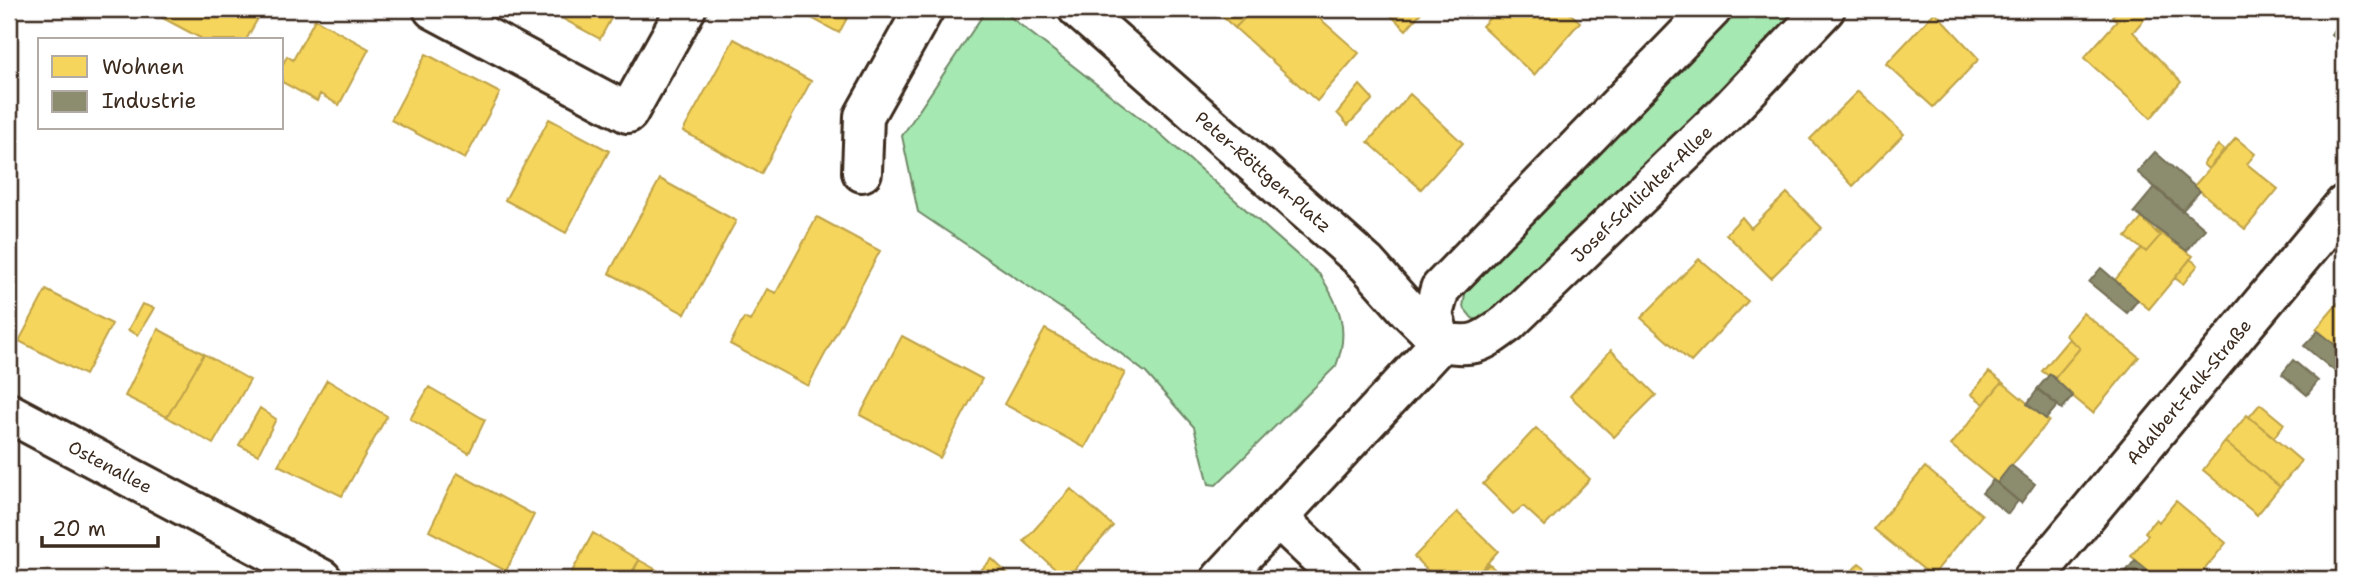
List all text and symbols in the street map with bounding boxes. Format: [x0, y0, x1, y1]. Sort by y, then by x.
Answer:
legend [38, 38, 284, 130]
text: Wohnen [102, 53, 184, 81]
text: Industrie [102, 87, 196, 115]
street label: Peter-Röttgen-Platz [1190, 106, 1336, 238]
street label: Josef-Schlichter-Allee [1566, 120, 1718, 268]
street label: Adalbert-Falk-Straße [2121, 314, 2257, 470]
street label: Ostenallee [64, 435, 156, 499]
scale bar [42, 504, 158, 548]
text: 20 m [52, 515, 106, 543]

